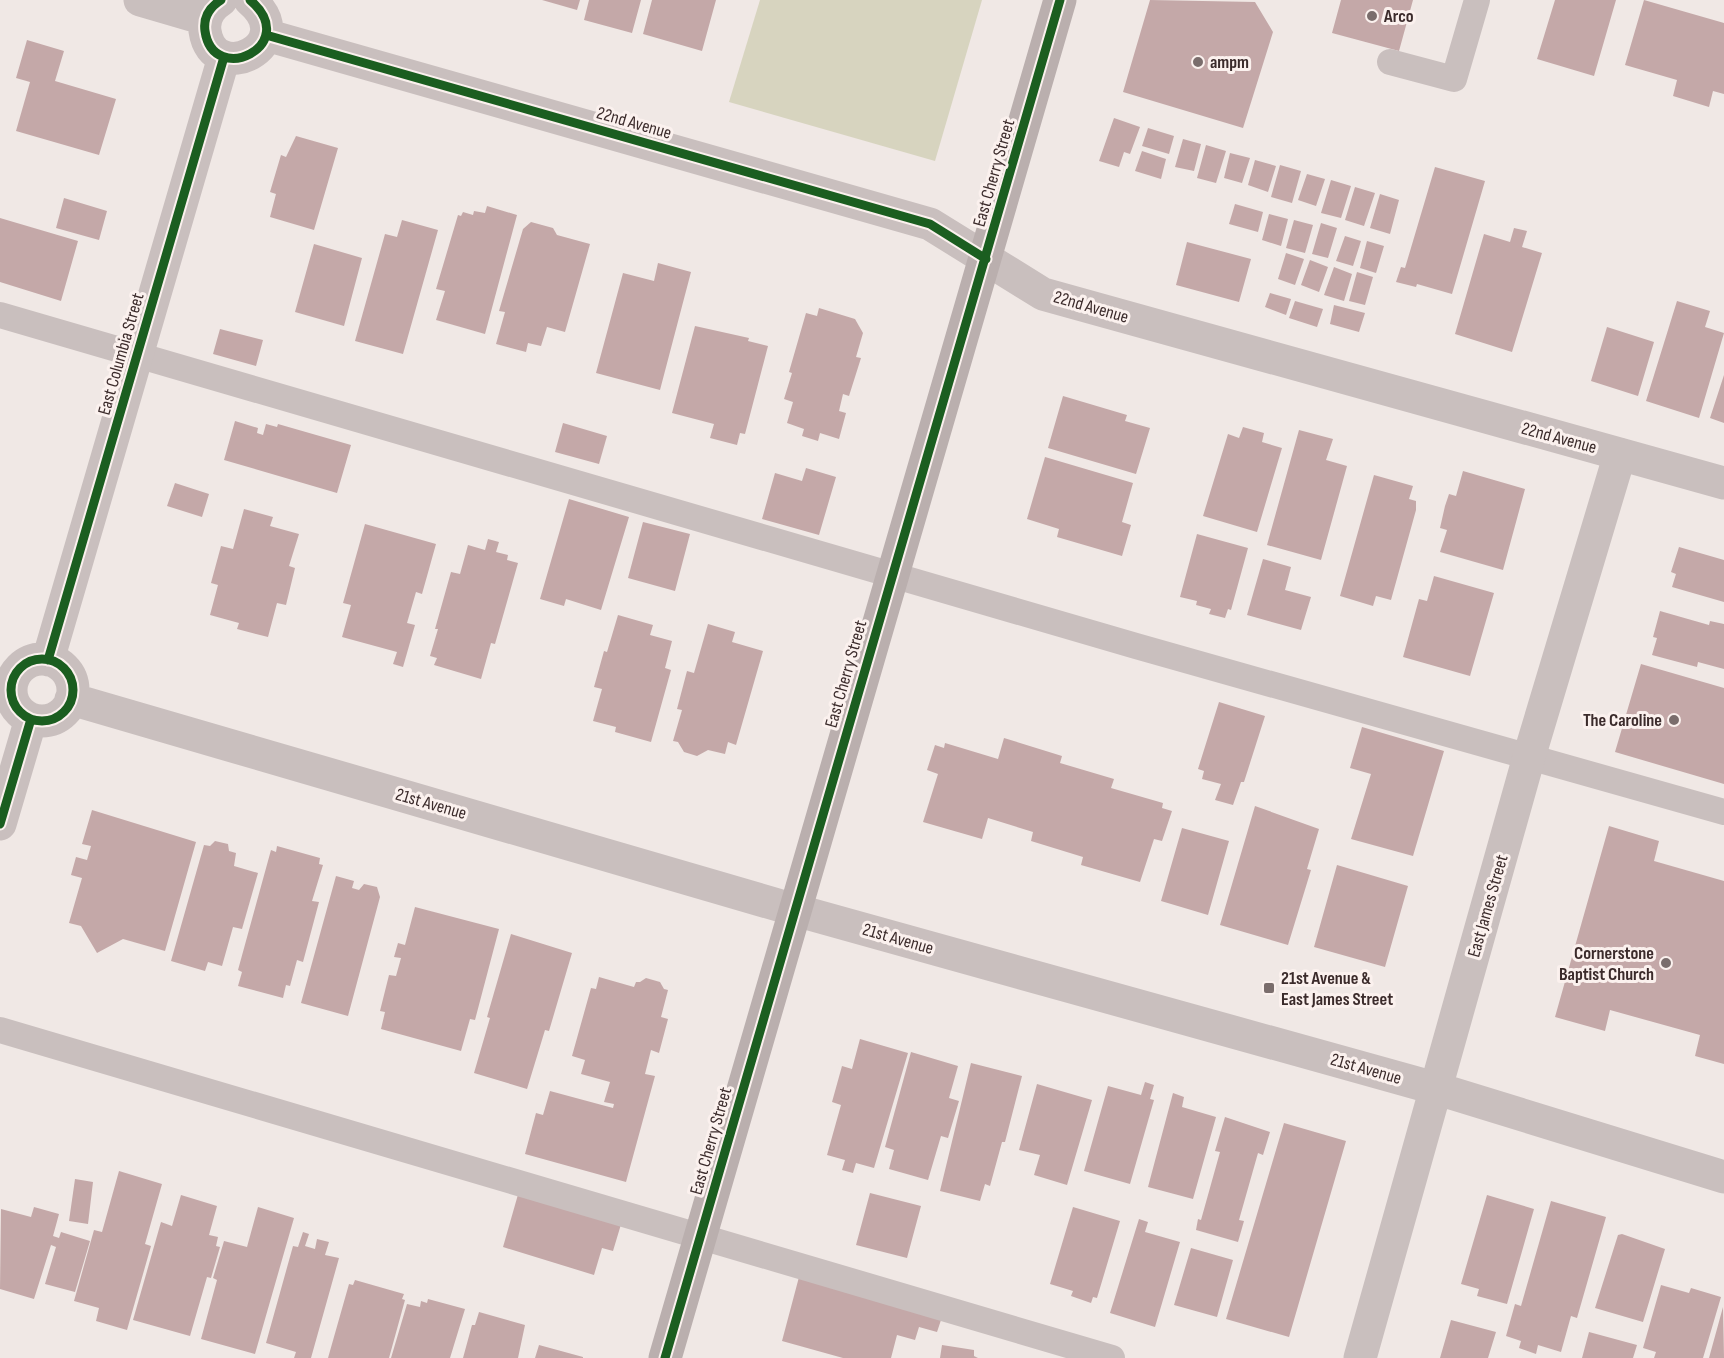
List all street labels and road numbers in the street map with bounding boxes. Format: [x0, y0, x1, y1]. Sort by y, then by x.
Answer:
street label: 22nd Avenue [594, 102, 674, 144]
street label: East Cherry Street [969, 116, 1020, 229]
street label: 22nd Avenue [1051, 286, 1131, 328]
street label: East Columbia Street [94, 290, 149, 417]
street label: 22nd Avenue [1519, 418, 1599, 458]
street label: East Cherry Street [821, 617, 872, 730]
street label: 21st Avenue [393, 784, 469, 824]
street label: East James Street [1463, 852, 1513, 960]
street label: 21st Avenue [860, 919, 936, 959]
street label: 21st Avenue [1328, 1049, 1404, 1089]
street label: East Cherry Street [686, 1084, 737, 1197]

